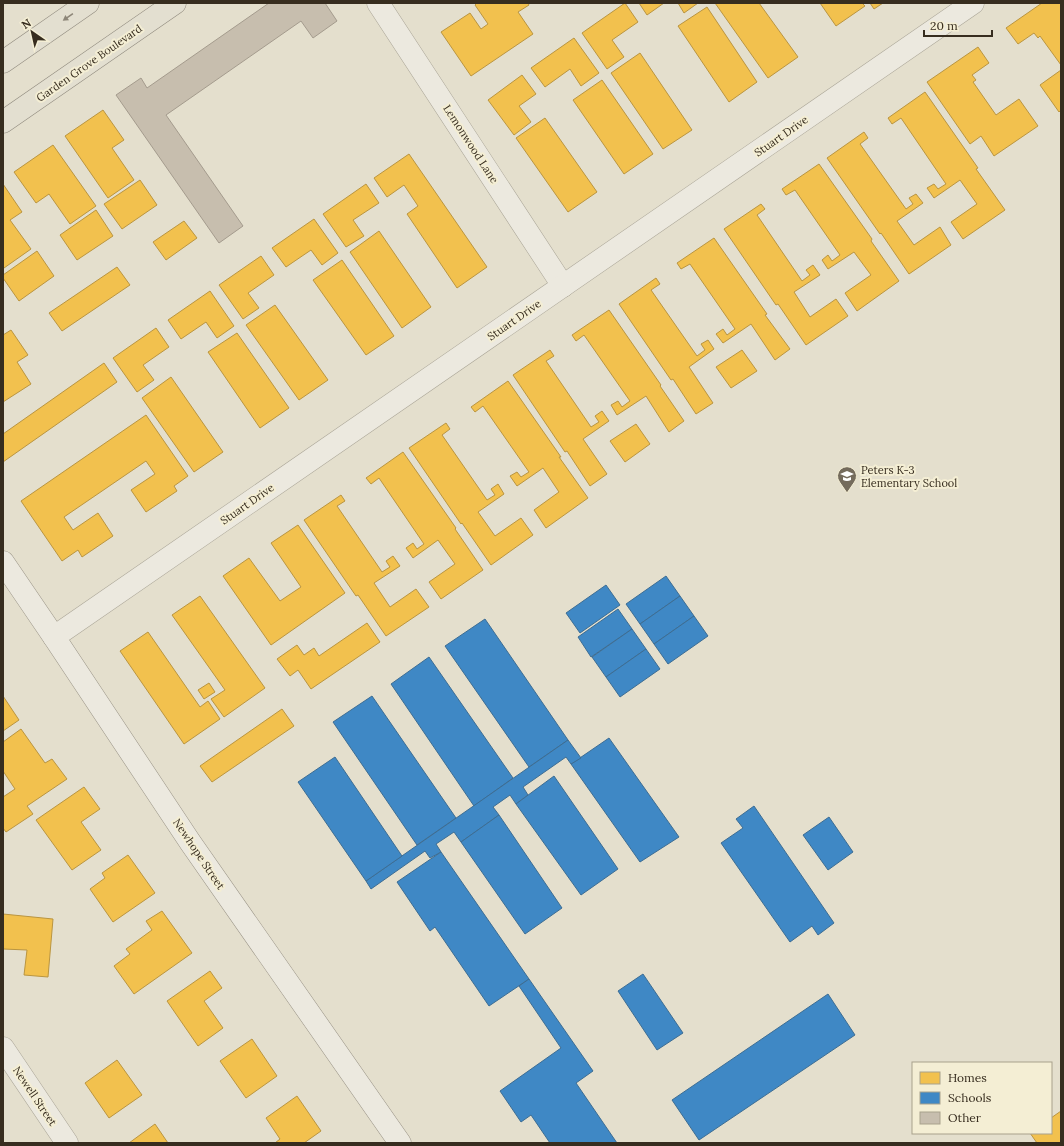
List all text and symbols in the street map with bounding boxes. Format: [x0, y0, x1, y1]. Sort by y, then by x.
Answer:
north arrow [12, 12, 52, 52]
scale bar [924, 12, 992, 38]
one-way arrow [63, 13, 73, 21]
text: N [19, 15, 34, 32]
text: 20 m [930, 18, 958, 33]
street label: Garden Grove Boulevard [33, 21, 145, 105]
street label: Lemonwood Lane [440, 102, 502, 186]
street label: Stuart Drive [752, 112, 811, 160]
street label: Stuart Drive [485, 296, 544, 344]
place label: Peters K-3 Elementary School [861, 463, 957, 490]
school or university icon: Peters K-3 Elementary School [836, 465, 858, 493]
street label: Stuart Drive [218, 480, 277, 528]
street label: Newhope Street [170, 816, 228, 893]
legend [912, 1062, 1052, 1134]
street label: Newell Street [10, 1064, 60, 1129]
text: Homes [948, 1070, 987, 1085]
text: Schools [948, 1090, 992, 1105]
text: Other [948, 1110, 982, 1125]

